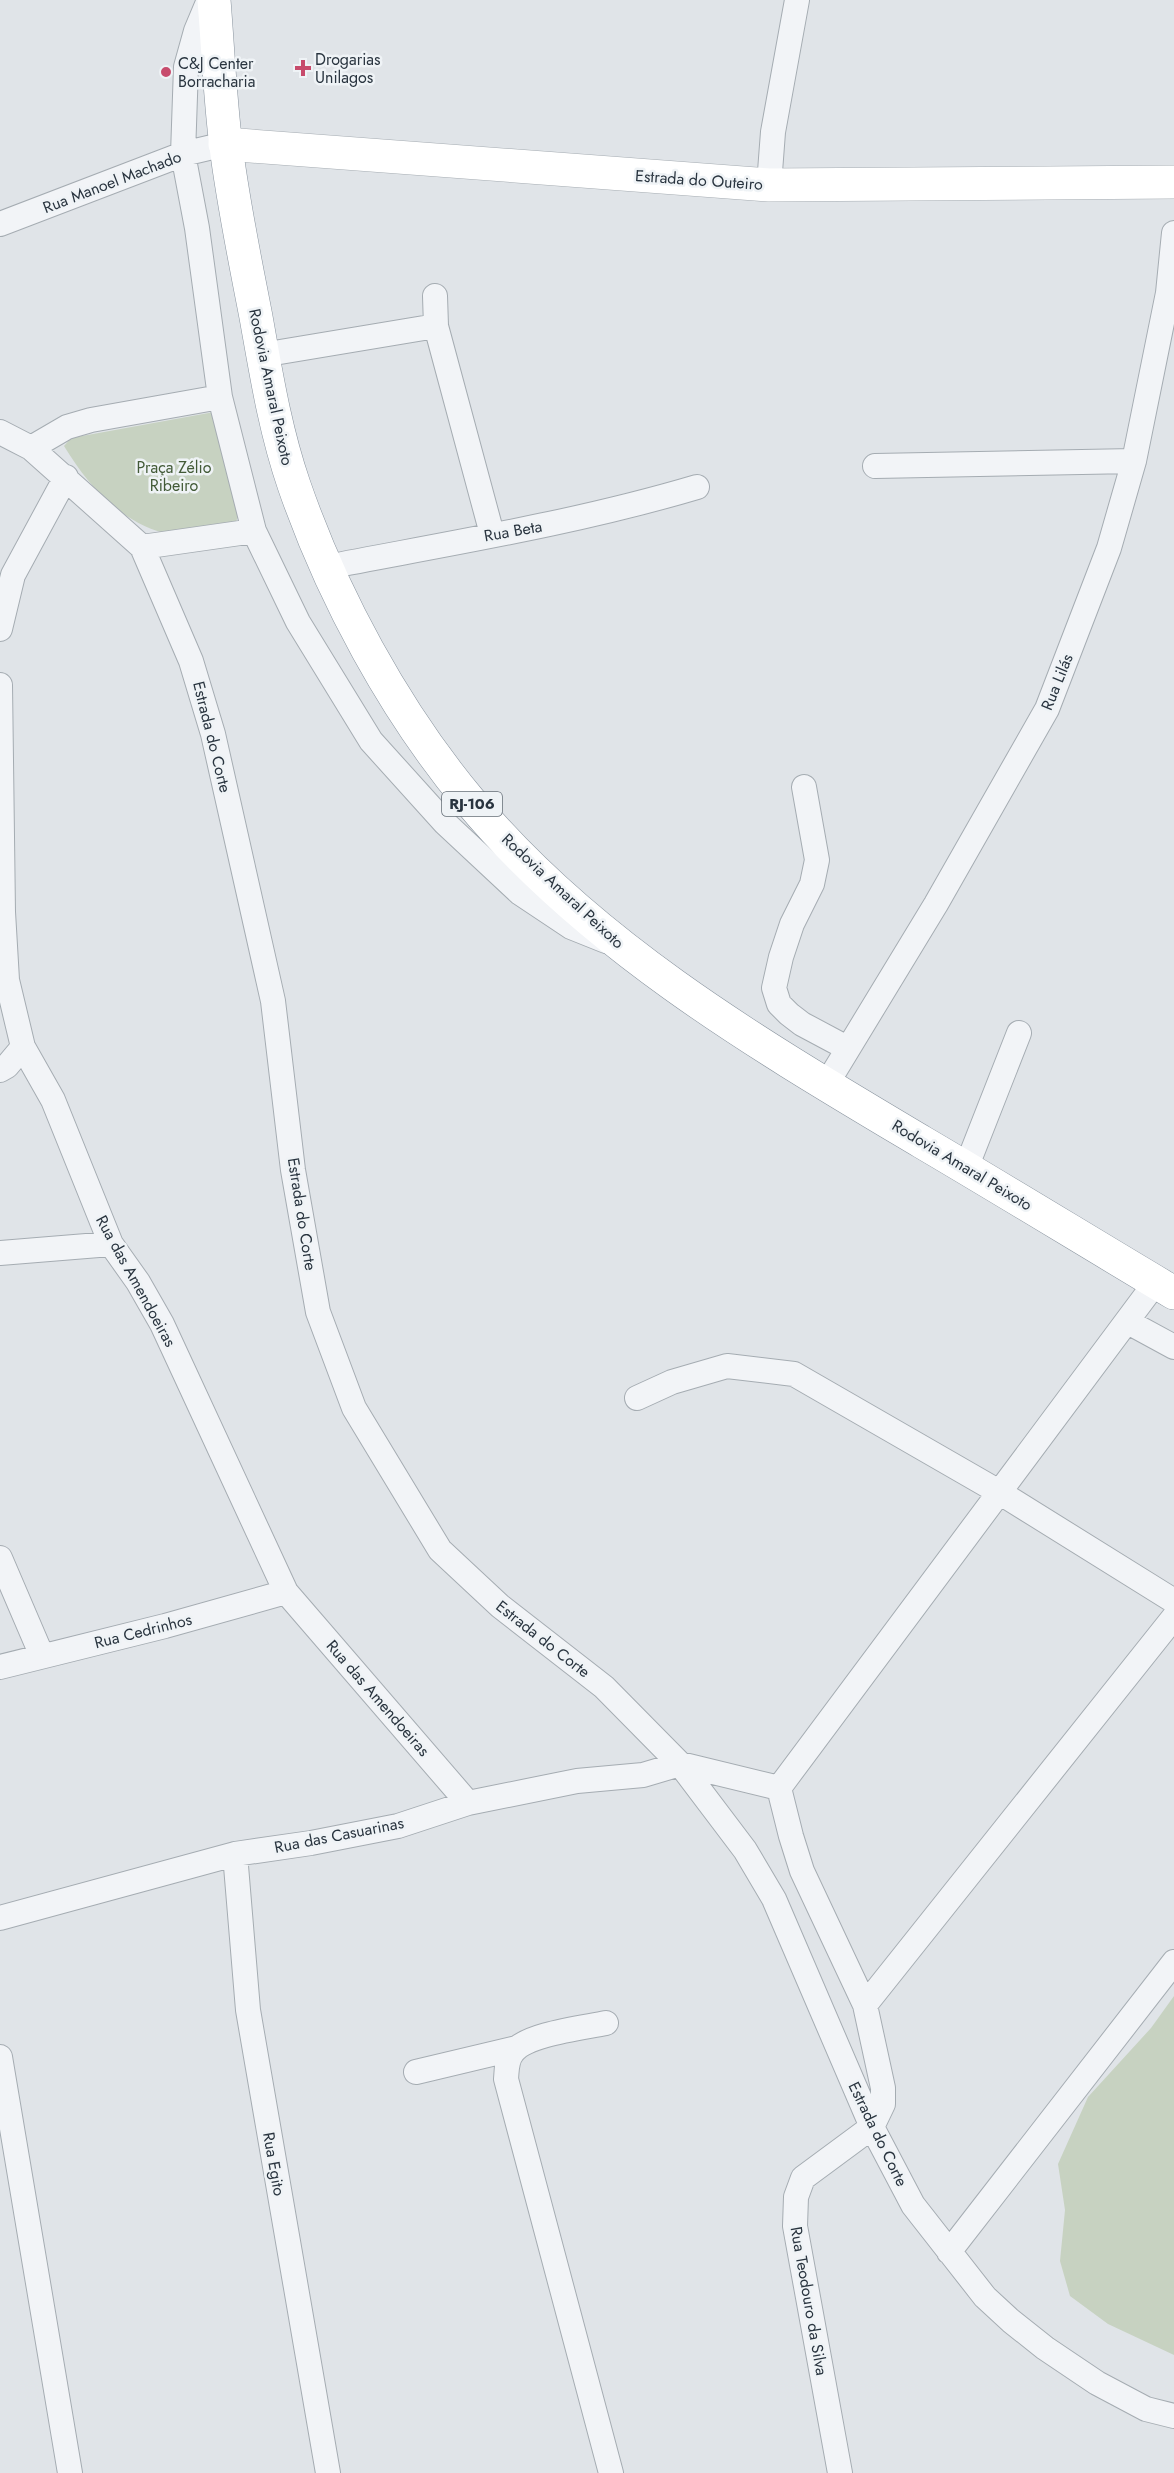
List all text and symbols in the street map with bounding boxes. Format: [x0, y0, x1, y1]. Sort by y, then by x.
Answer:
place label: Drogarias Unilagos [315, 48, 380, 89]
place label: C&J Center Borracharia [178, 52, 255, 93]
marker: Drogarias Unilagos [296, 61, 310, 75]
marker: C&J Center Borracharia [159, 65, 173, 79]
street label: Rua Manoel Machado [39, 145, 185, 219]
street label: Estrada do Outeiro [634, 164, 764, 196]
street label: Rodovia Amaral Peixoto [243, 306, 299, 468]
park label: Praça Zélio Ribeiro [137, 456, 212, 497]
street label: Rua Beta [482, 515, 544, 547]
street label: Rua Lilás [1035, 650, 1079, 714]
street label: Estrada do Corte [187, 679, 237, 795]
road number: RJ-106 [442, 792, 502, 816]
street label: Rodovia Amaral Peixoto [497, 828, 630, 954]
street label: Rodovia Amaral Peixoto [888, 1114, 1037, 1216]
street label: Estrada do Corte [282, 1156, 322, 1272]
street label: Rua das Amendoeiras [90, 1211, 182, 1351]
street label: Estrada do Corte [491, 1595, 595, 1683]
street label: Rua Cedrinhos [92, 1608, 194, 1654]
street label: Rua das Amendoeiras [321, 1635, 435, 1761]
street label: Rua das Casuarinas [272, 1811, 406, 1859]
street label: Estrada do Corte [843, 2078, 913, 2190]
street label: Rua Egito [257, 2130, 291, 2198]
street label: Rua Teodouro da Silva [785, 2225, 833, 2377]

